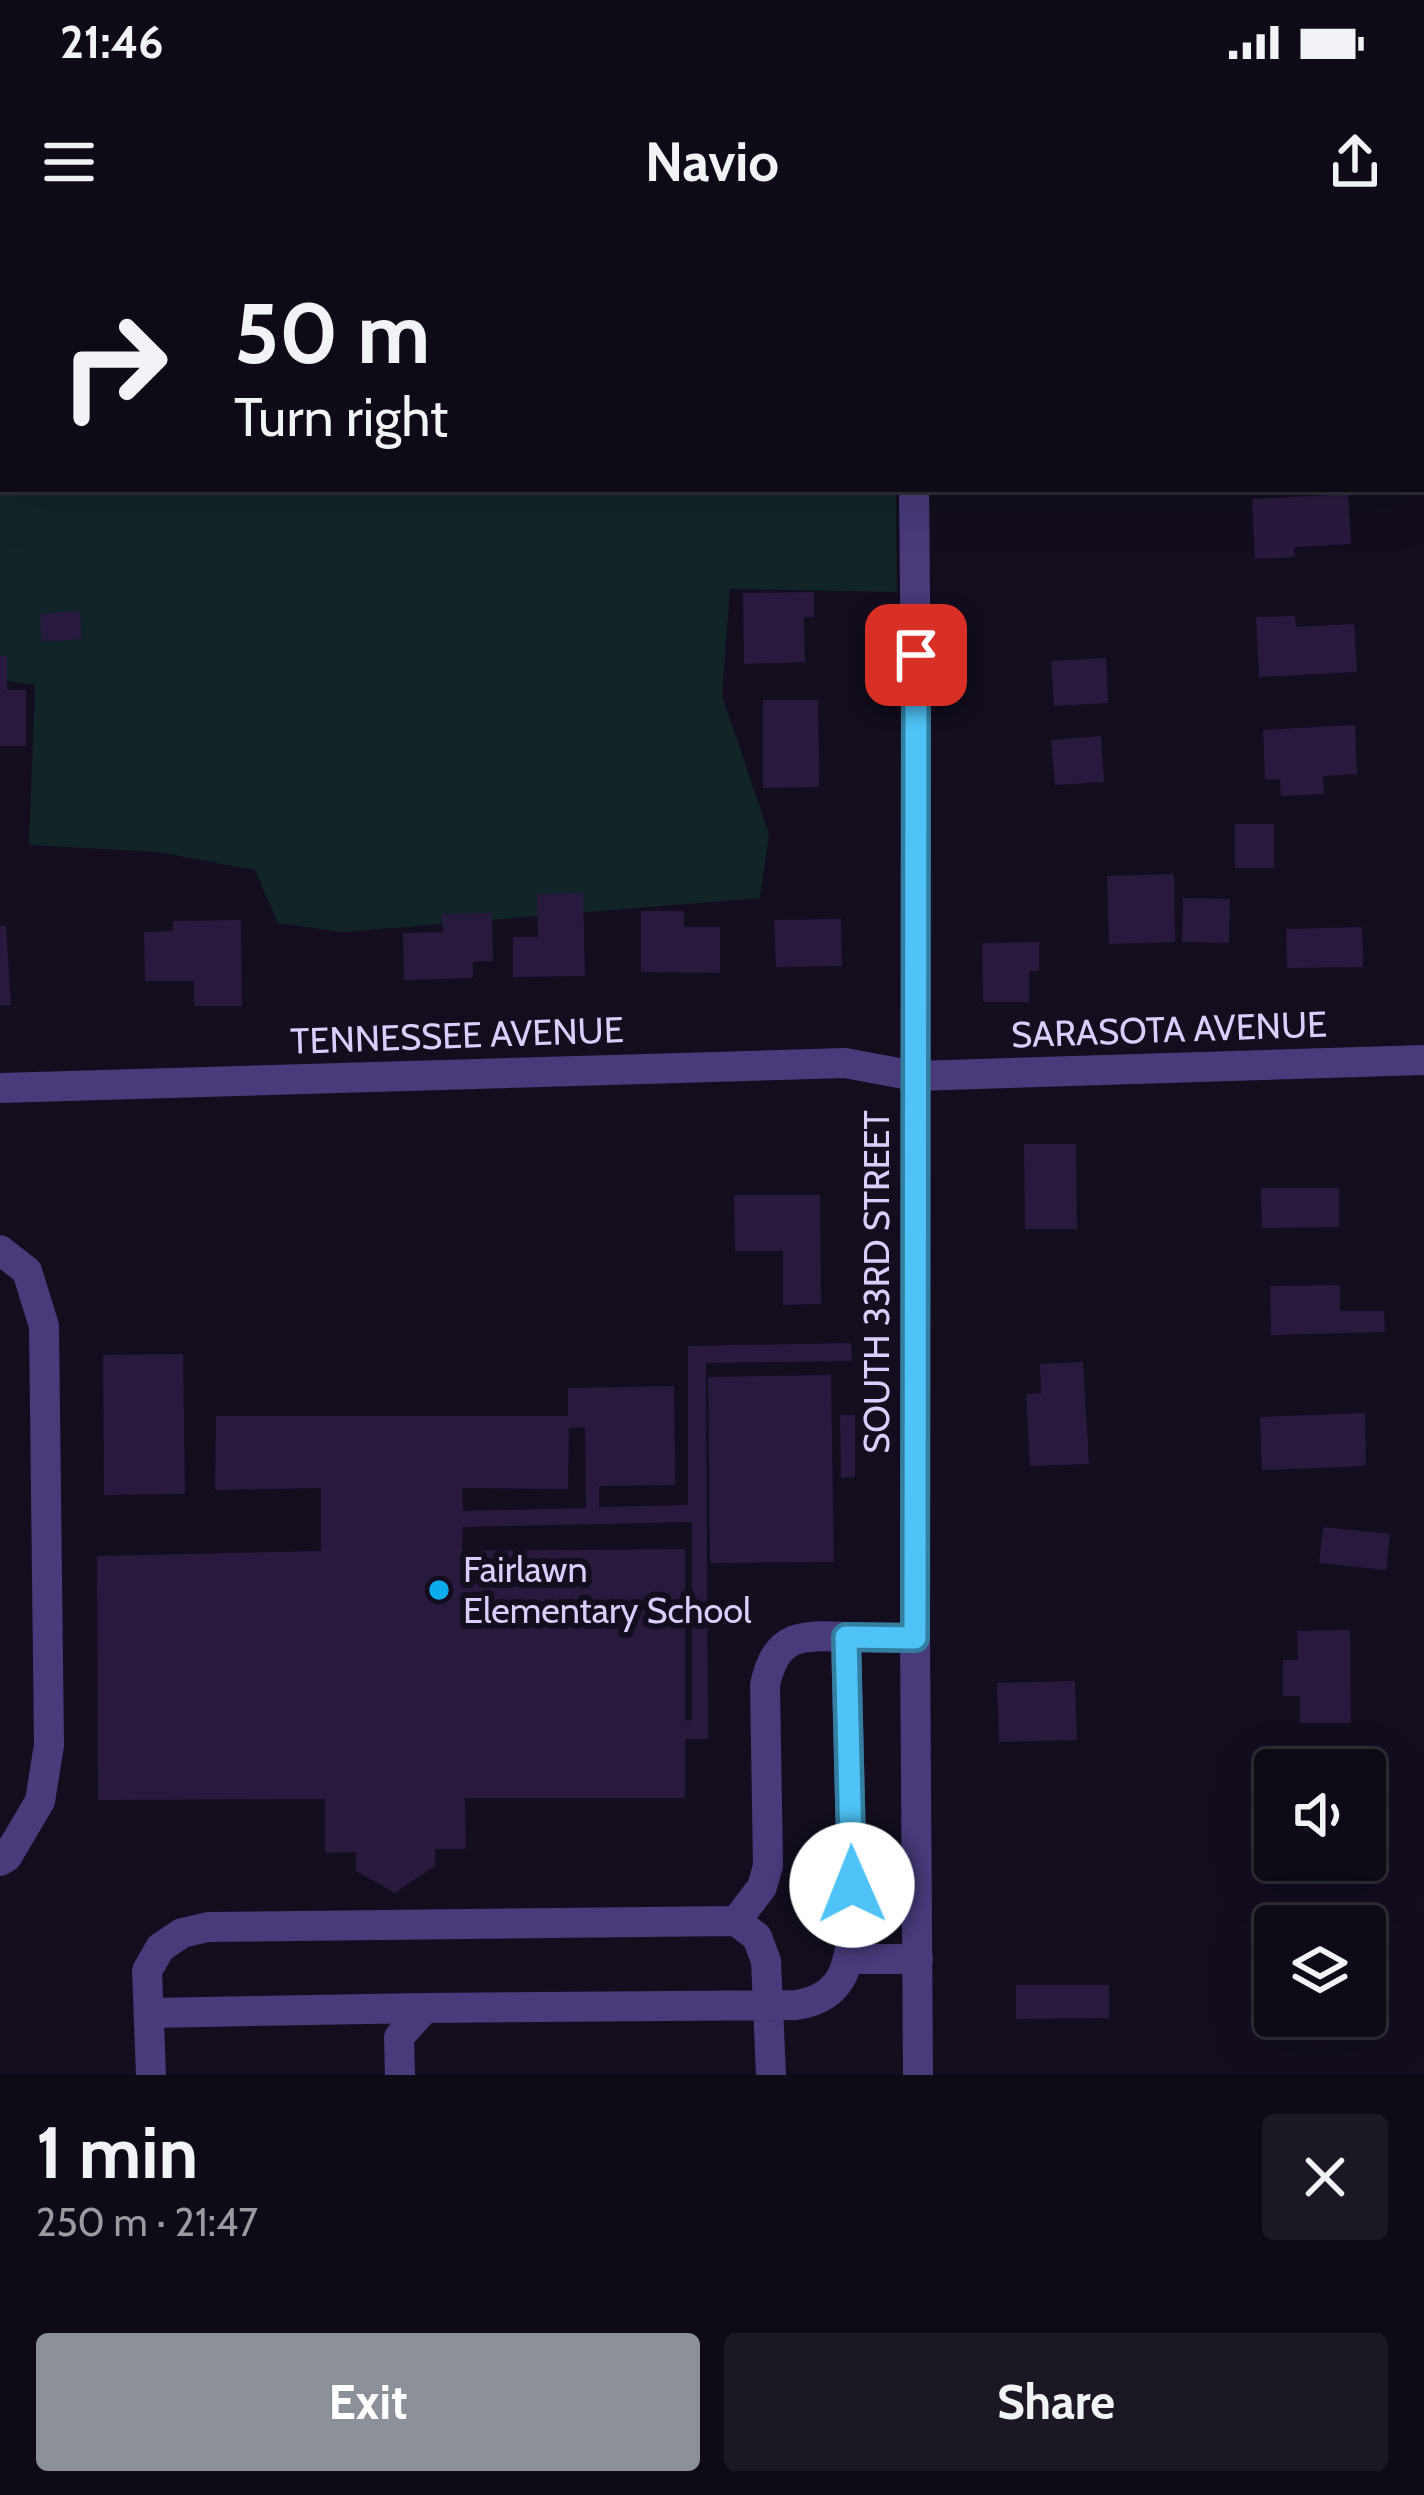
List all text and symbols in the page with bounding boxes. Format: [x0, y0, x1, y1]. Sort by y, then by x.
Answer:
text: 21:46 [60, 15, 164, 69]
icon: menu [36, 129, 102, 195]
text: Navio [645, 129, 779, 195]
icon: share [1322, 129, 1388, 195]
text: 50 m [234, 282, 430, 384]
icon: right [36, 288, 192, 444]
text: Turn right [234, 384, 448, 450]
pin [865, 604, 967, 706]
icon: arrive [883, 622, 949, 688]
street label: SARASOTA AVENUE [1010, 1001, 1328, 1057]
street label: TENNESSEE AVENUE [290, 1007, 624, 1063]
street label: SOUTH 33RD STREET [854, 1110, 898, 1454]
place label: Fairlawn Elementary School [463, 1547, 752, 1632]
marker: Fairlawn Elementary School [426, 1577, 452, 1603]
map controls [1254, 1749, 1386, 2037]
button: sound [1254, 1749, 1386, 1881]
position arrow [789, 1822, 915, 1948]
button: layers [1254, 1905, 1386, 2037]
text: 1 min [36, 2109, 198, 2196]
button: close [1262, 2114, 1388, 2240]
text: 250 m · 21:47 [36, 2198, 258, 2246]
button: Exit [36, 2333, 700, 2471]
button: Share [724, 2333, 1388, 2471]

